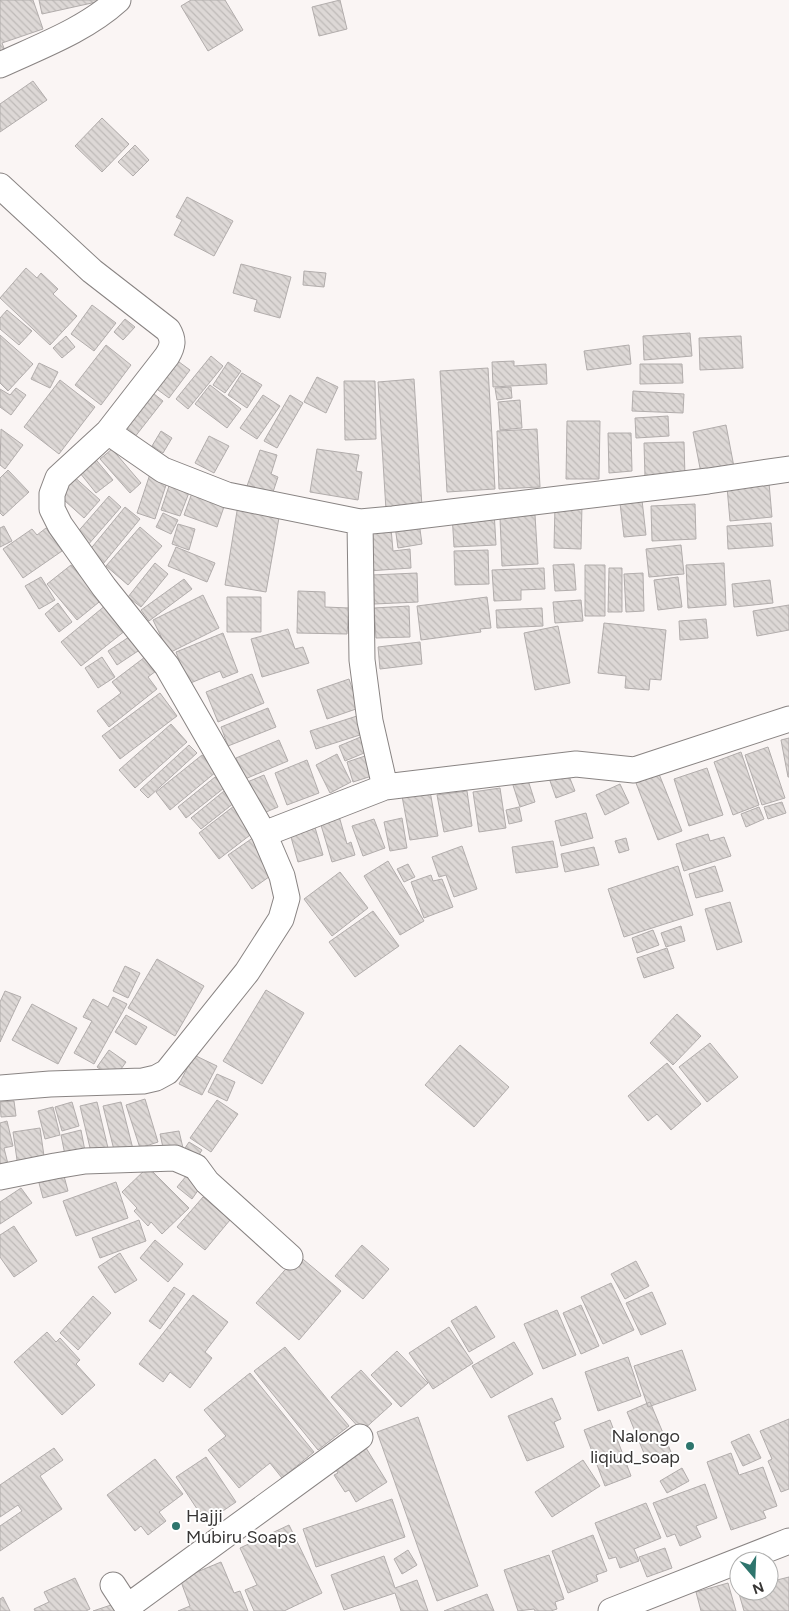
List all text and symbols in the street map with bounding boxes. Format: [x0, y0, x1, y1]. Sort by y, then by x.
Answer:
place label: Nalongo liqiud_soap [590, 1425, 680, 1468]
marker: Nalongo liqiud_soap [684, 1440, 696, 1452]
place label: Hajji Mubiru Soaps [186, 1505, 296, 1548]
marker: Hajji Mubiru Soaps [170, 1520, 182, 1532]
north arrow [729, 1551, 779, 1601]
text: N [750, 1578, 766, 1598]

